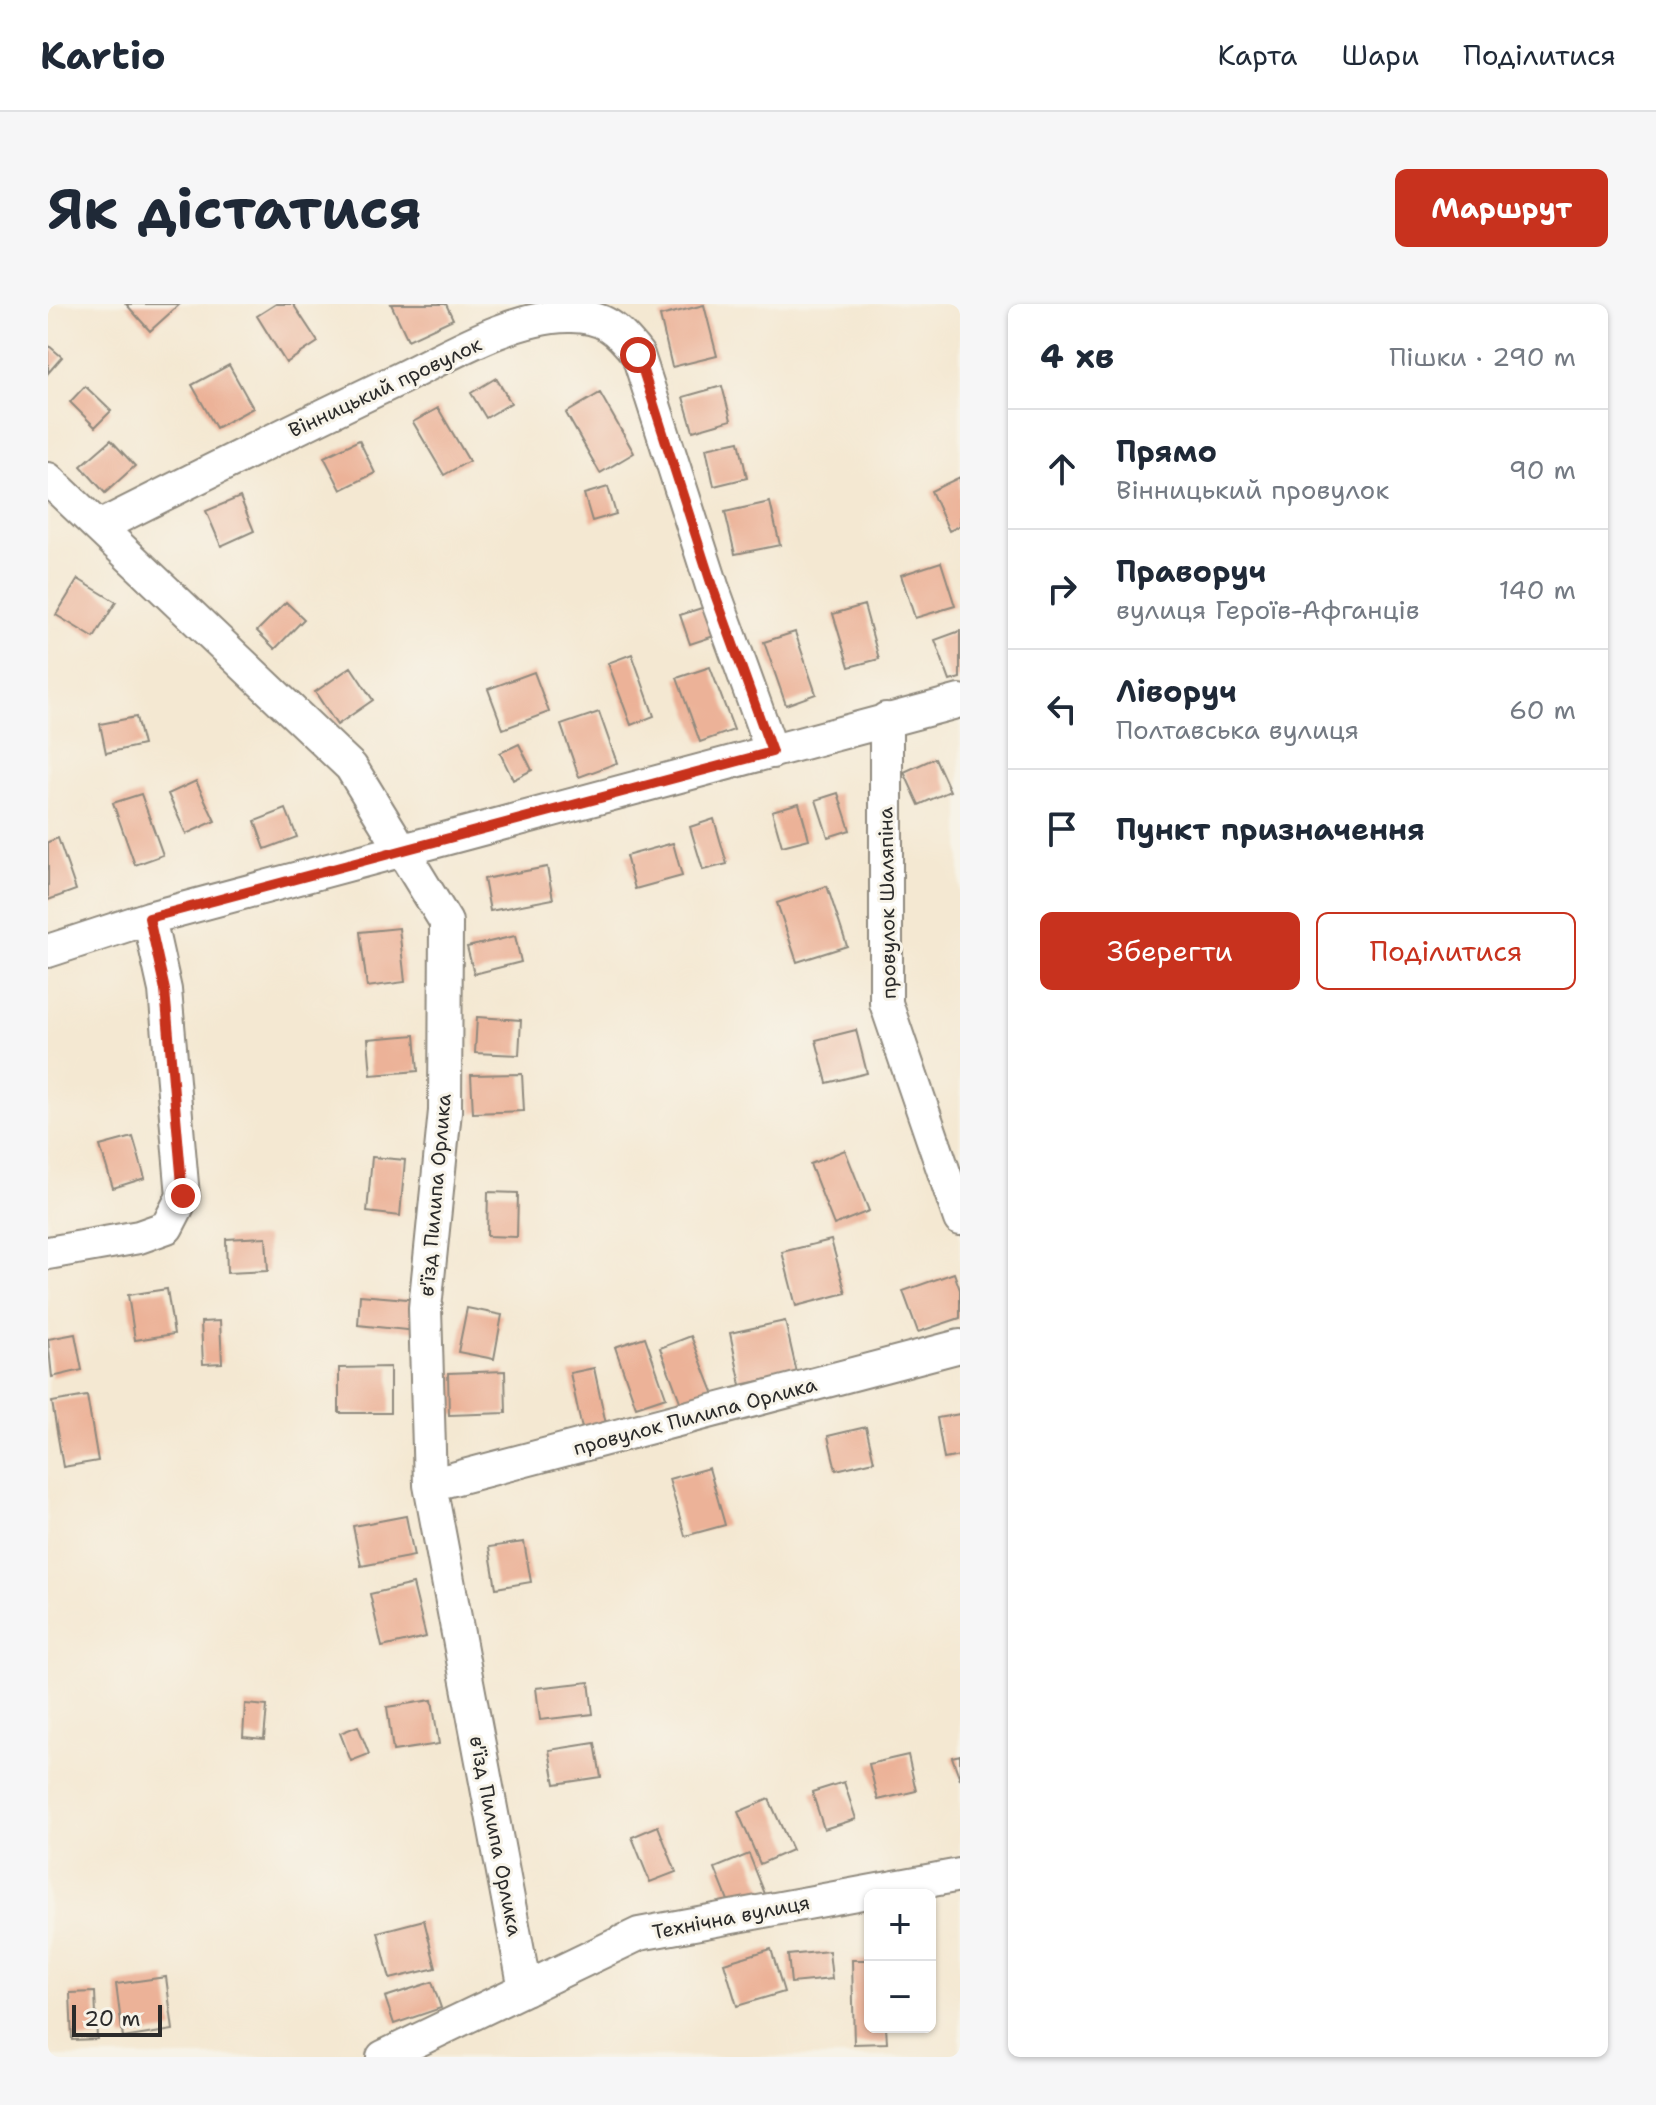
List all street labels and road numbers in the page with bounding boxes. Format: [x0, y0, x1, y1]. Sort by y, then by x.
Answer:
street label: Вінницький провулок [284, 331, 486, 443]
street label: провулок Шаляпіна [872, 806, 902, 999]
street label: в'їзд Пилипа Орлика [413, 1092, 457, 1297]
street label: провулок Пилипа Орлика [570, 1371, 820, 1461]
street label: в'їзд Пилипа Орлика [464, 1734, 528, 1939]
street label: Технічна вулиця [650, 1889, 812, 1945]

